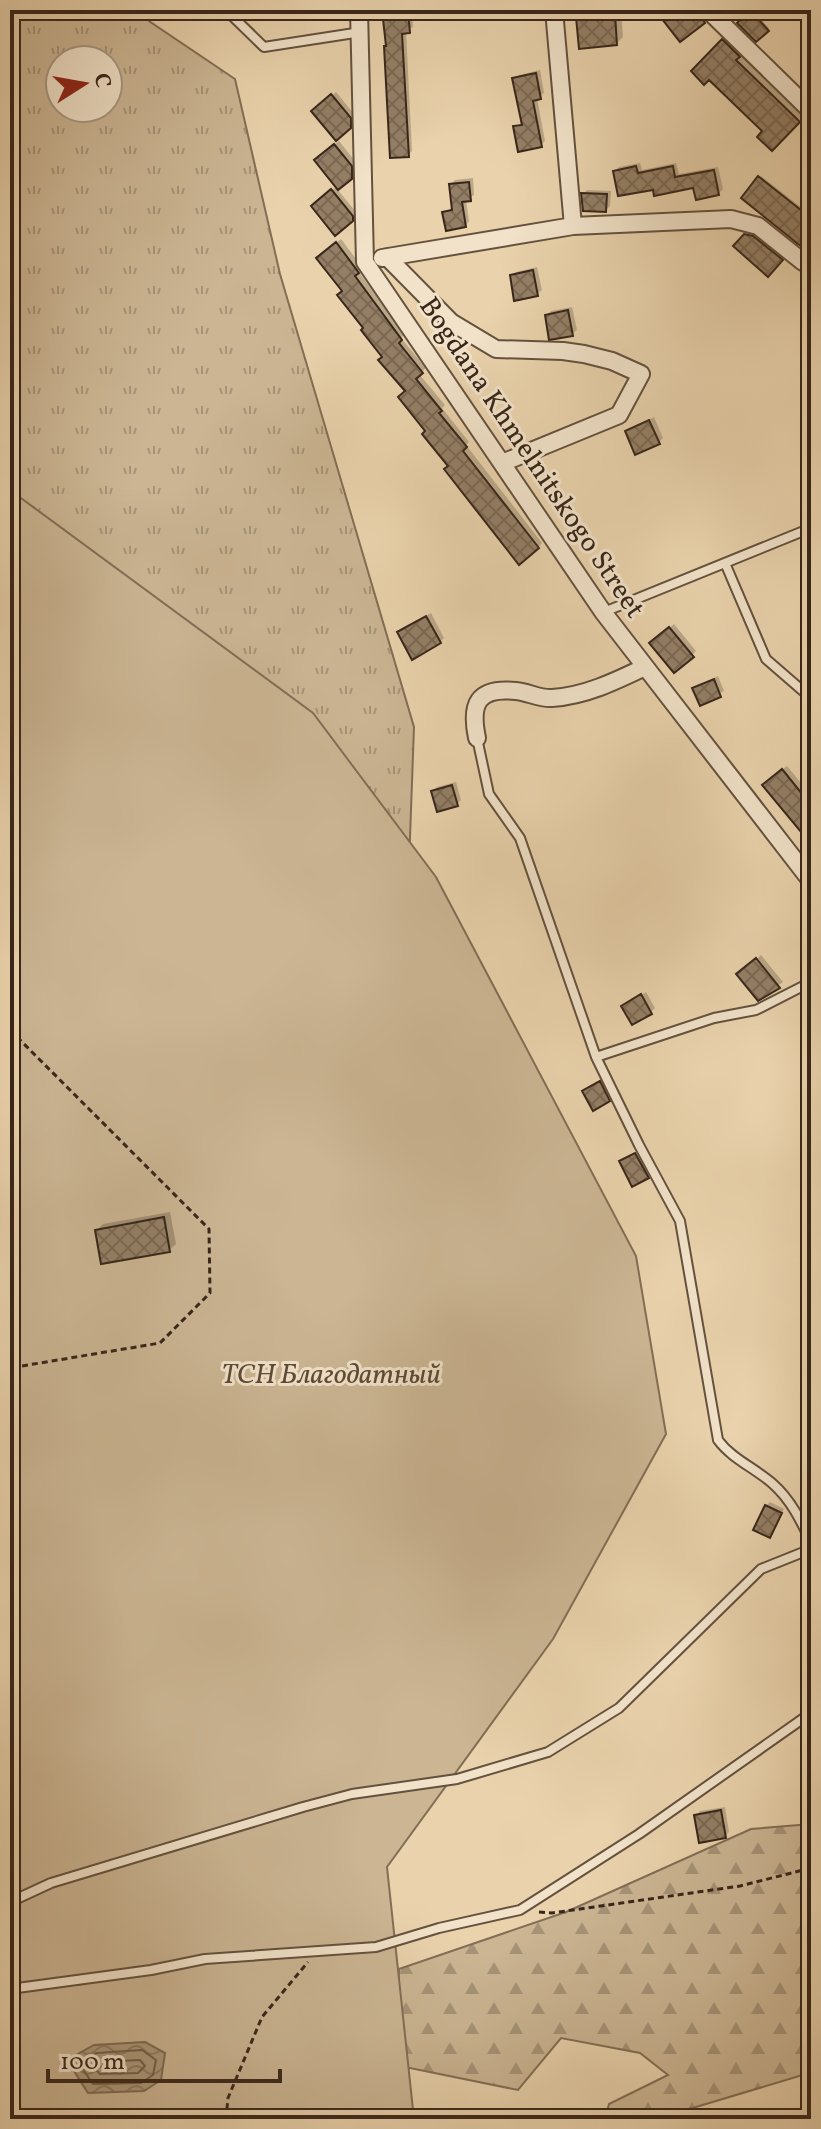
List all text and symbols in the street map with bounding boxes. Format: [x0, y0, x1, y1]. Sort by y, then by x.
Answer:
north arrow [44, 44, 124, 124]
text: С [85, 71, 118, 91]
street label: Bogdana Khmelnitskogo Street [409, 290, 653, 626]
park label: ТСН Благодатный [221, 1356, 441, 1395]
scale bar [48, 2033, 280, 2083]
text: 100 m [60, 2046, 125, 2080]

